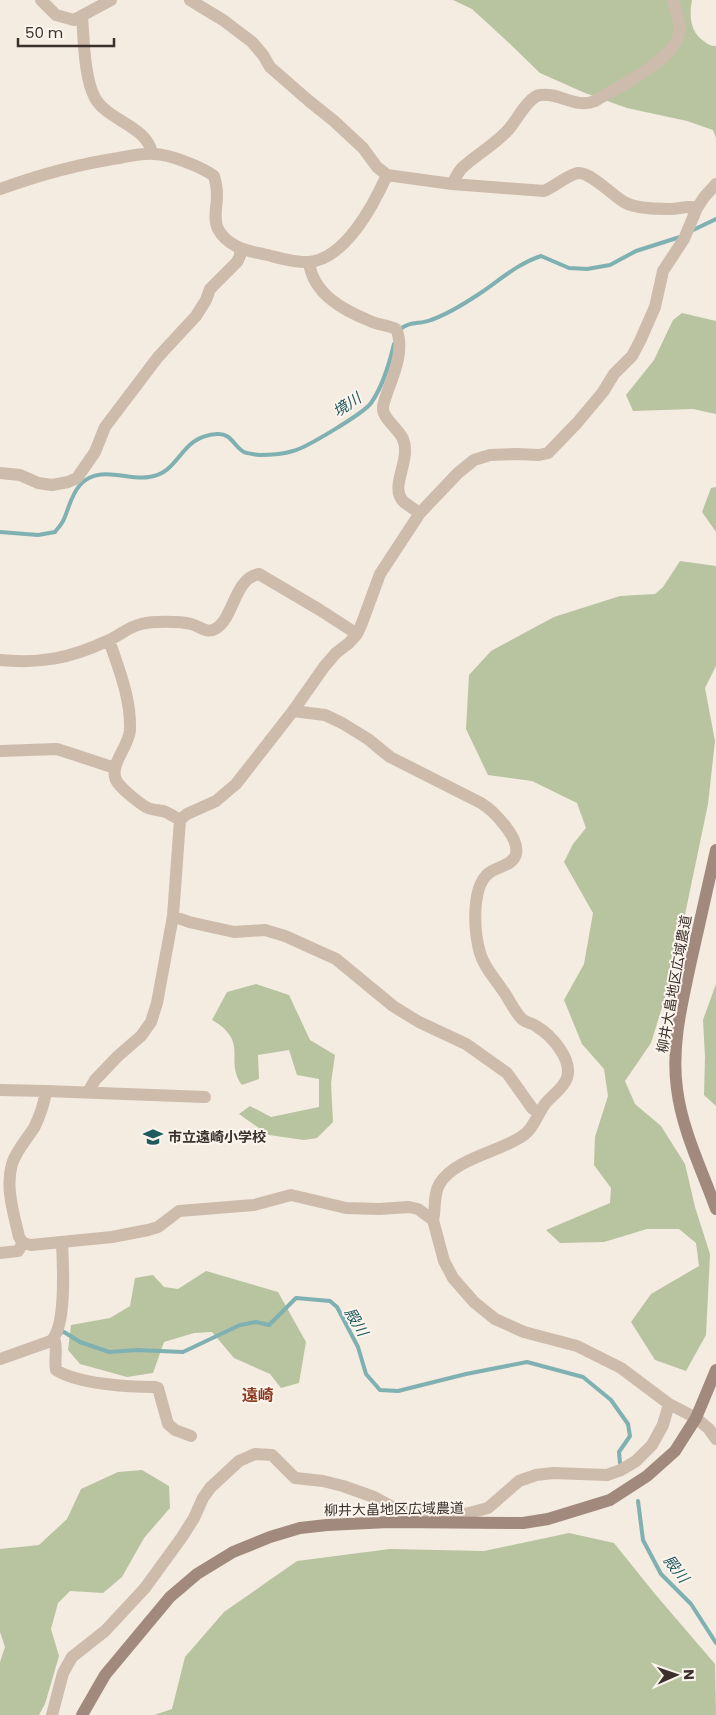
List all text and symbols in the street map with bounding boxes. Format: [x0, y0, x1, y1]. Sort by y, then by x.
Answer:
scale bar [18, 15, 114, 47]
text: 50 m [25, 22, 63, 43]
water label: 境川 [328, 386, 367, 422]
street label: 柳井大畠地区広域農道 [652, 913, 696, 1055]
school or university icon: 市立遠崎小学校 [142, 1126, 164, 1148]
place label: 市立遠崎小学校 [168, 1127, 266, 1147]
water label: 殿川 [340, 1303, 374, 1342]
district label: 遠崎 [242, 1384, 274, 1407]
street label: 柳井大畠地区広域農道 [324, 1498, 464, 1520]
water label: 殿川 [659, 1550, 695, 1589]
north arrow [651, 1650, 701, 1700]
text: N [679, 1669, 699, 1680]

